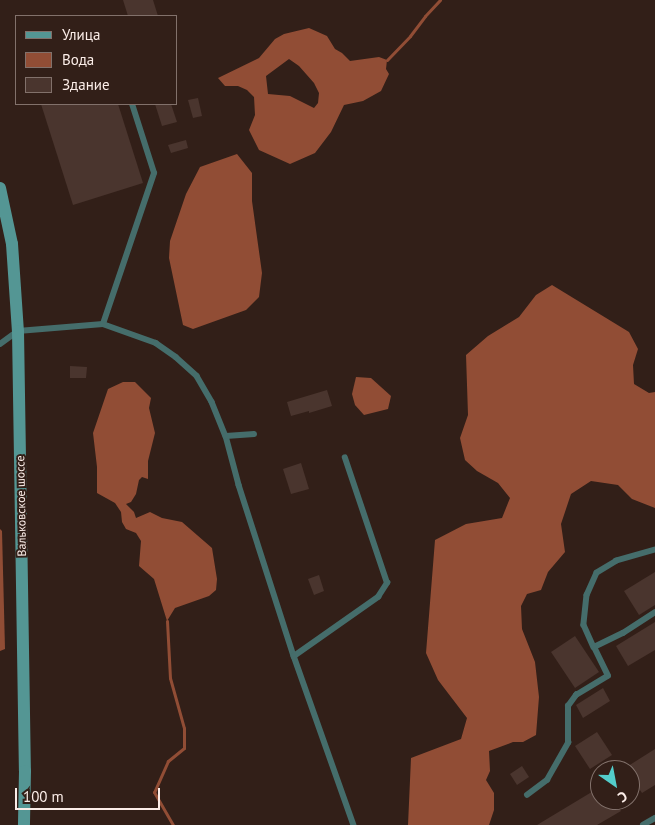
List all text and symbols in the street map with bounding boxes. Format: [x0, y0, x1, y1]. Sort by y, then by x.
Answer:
legend [15, 15, 178, 105]
text: Улица [62, 25, 100, 44]
text: Вода [62, 50, 94, 69]
text: Здание [62, 75, 110, 94]
street label: Вальковское шоссе [13, 455, 29, 557]
north arrow [590, 760, 640, 810]
scale bar [18, 778, 162, 810]
text: 100 m [23, 787, 64, 806]
text: С [614, 787, 631, 806]

